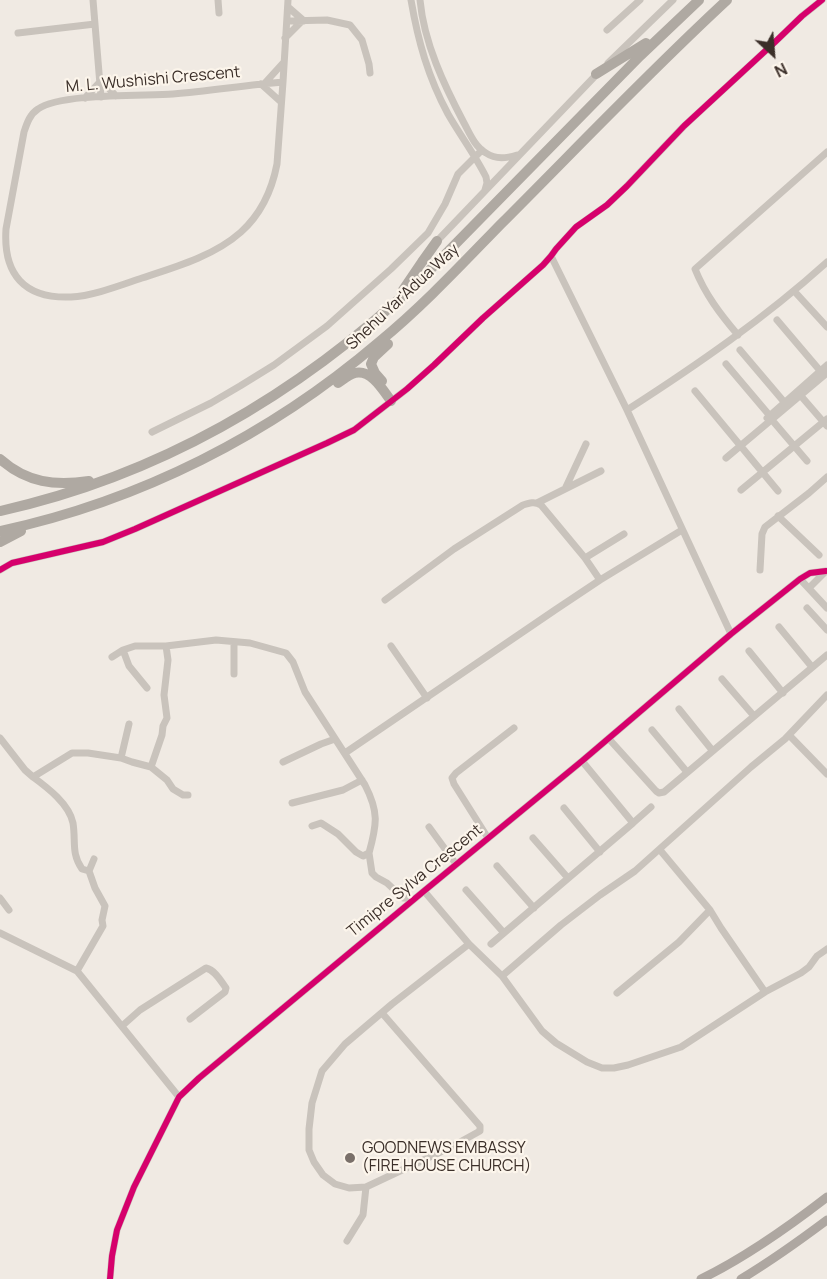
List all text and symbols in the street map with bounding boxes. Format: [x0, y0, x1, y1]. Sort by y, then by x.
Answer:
north arrow [743, 24, 803, 84]
text: N [771, 58, 791, 83]
street label: M. L. Wushishi Crescent [65, 63, 241, 97]
street label: Shehu Yar'Adua Way [343, 240, 463, 354]
street label: Timipre Sylva Crescent [344, 821, 486, 941]
place label: GOODNEWS EMBASSY (FIRE HOUSE CHURCH) [362, 1139, 531, 1177]
marker: GOODNEWS EMBASSY (FIRE HOUSE CHURCH) [343, 1151, 357, 1165]

